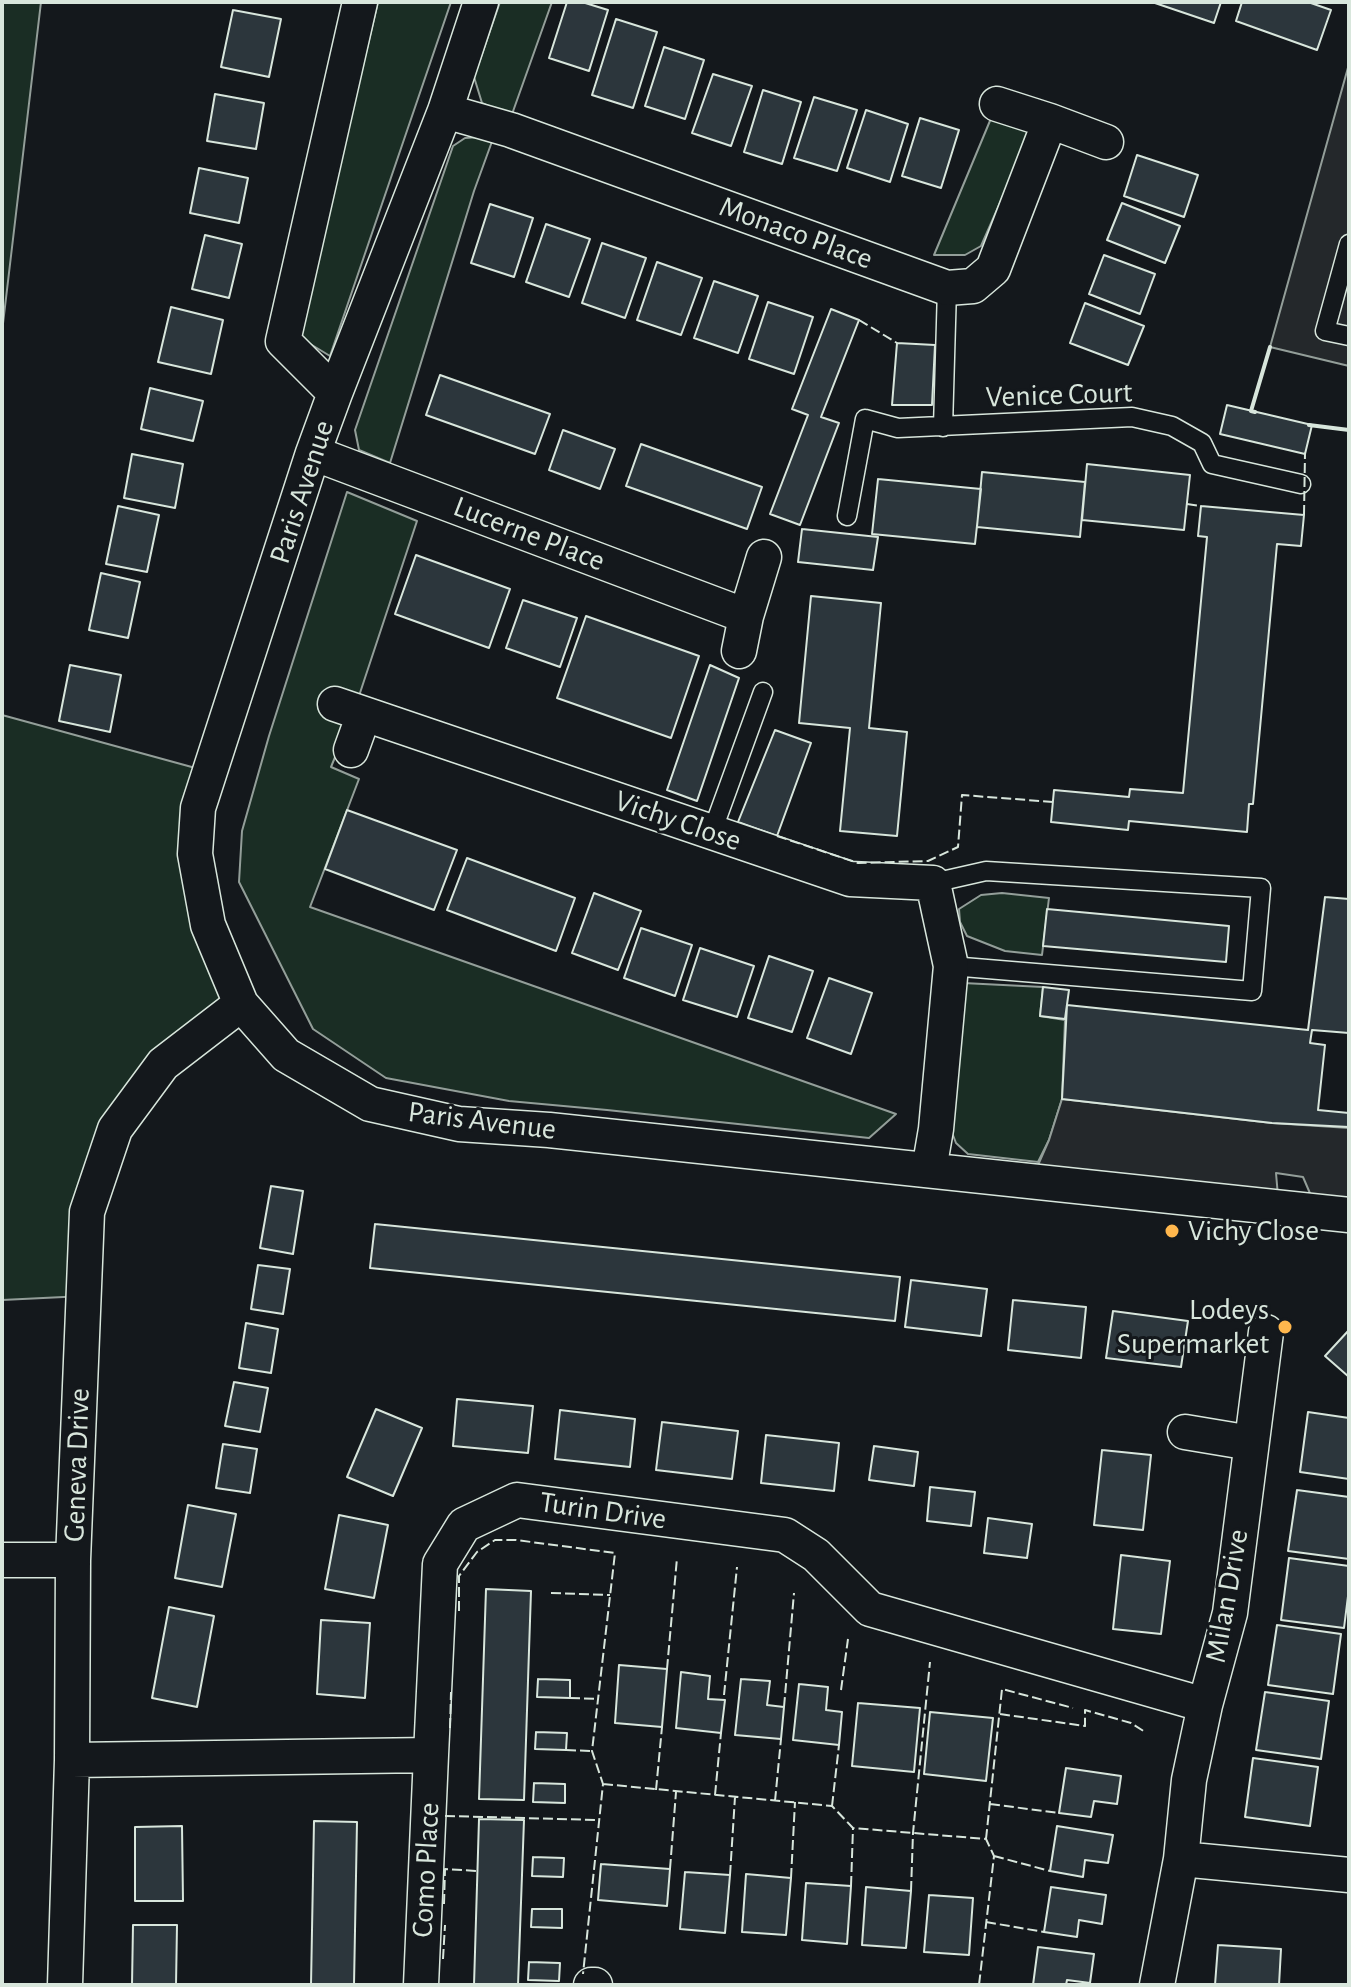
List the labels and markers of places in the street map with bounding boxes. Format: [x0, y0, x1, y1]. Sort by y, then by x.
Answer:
place label: Vichy Close [1188, 1213, 1319, 1249]
marker: Vichy Close [1163, 1222, 1181, 1240]
place label: Lodeys Supermarket [1117, 1292, 1269, 1362]
marker: Lodeys Supermarket [1276, 1318, 1294, 1336]

